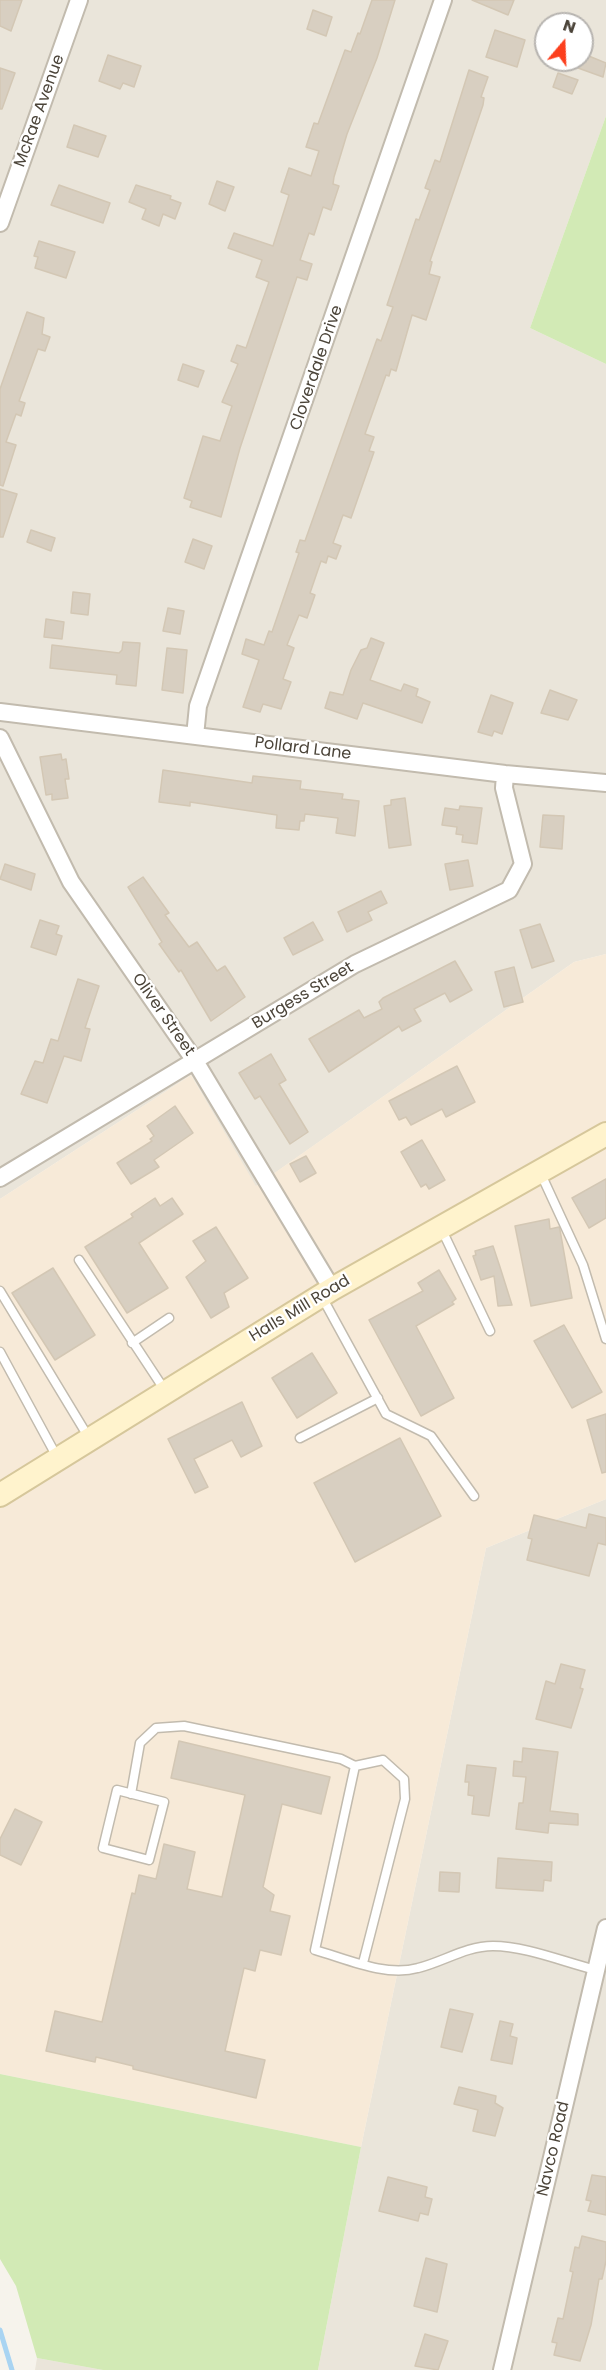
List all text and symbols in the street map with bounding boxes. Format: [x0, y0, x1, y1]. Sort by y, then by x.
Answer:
north arrow [534, 12, 594, 72]
text: N [560, 14, 579, 39]
street label: McRae Avenue [11, 52, 69, 170]
street label: Cloverdale Drive [287, 303, 347, 433]
street label: Pollard Lane [254, 734, 352, 764]
street label: Burgess Street [249, 958, 357, 1034]
street label: Oliver Street [127, 970, 199, 1060]
street label: Halls Mill Road [246, 1271, 354, 1347]
street label: Navco Road [534, 2100, 574, 2198]

